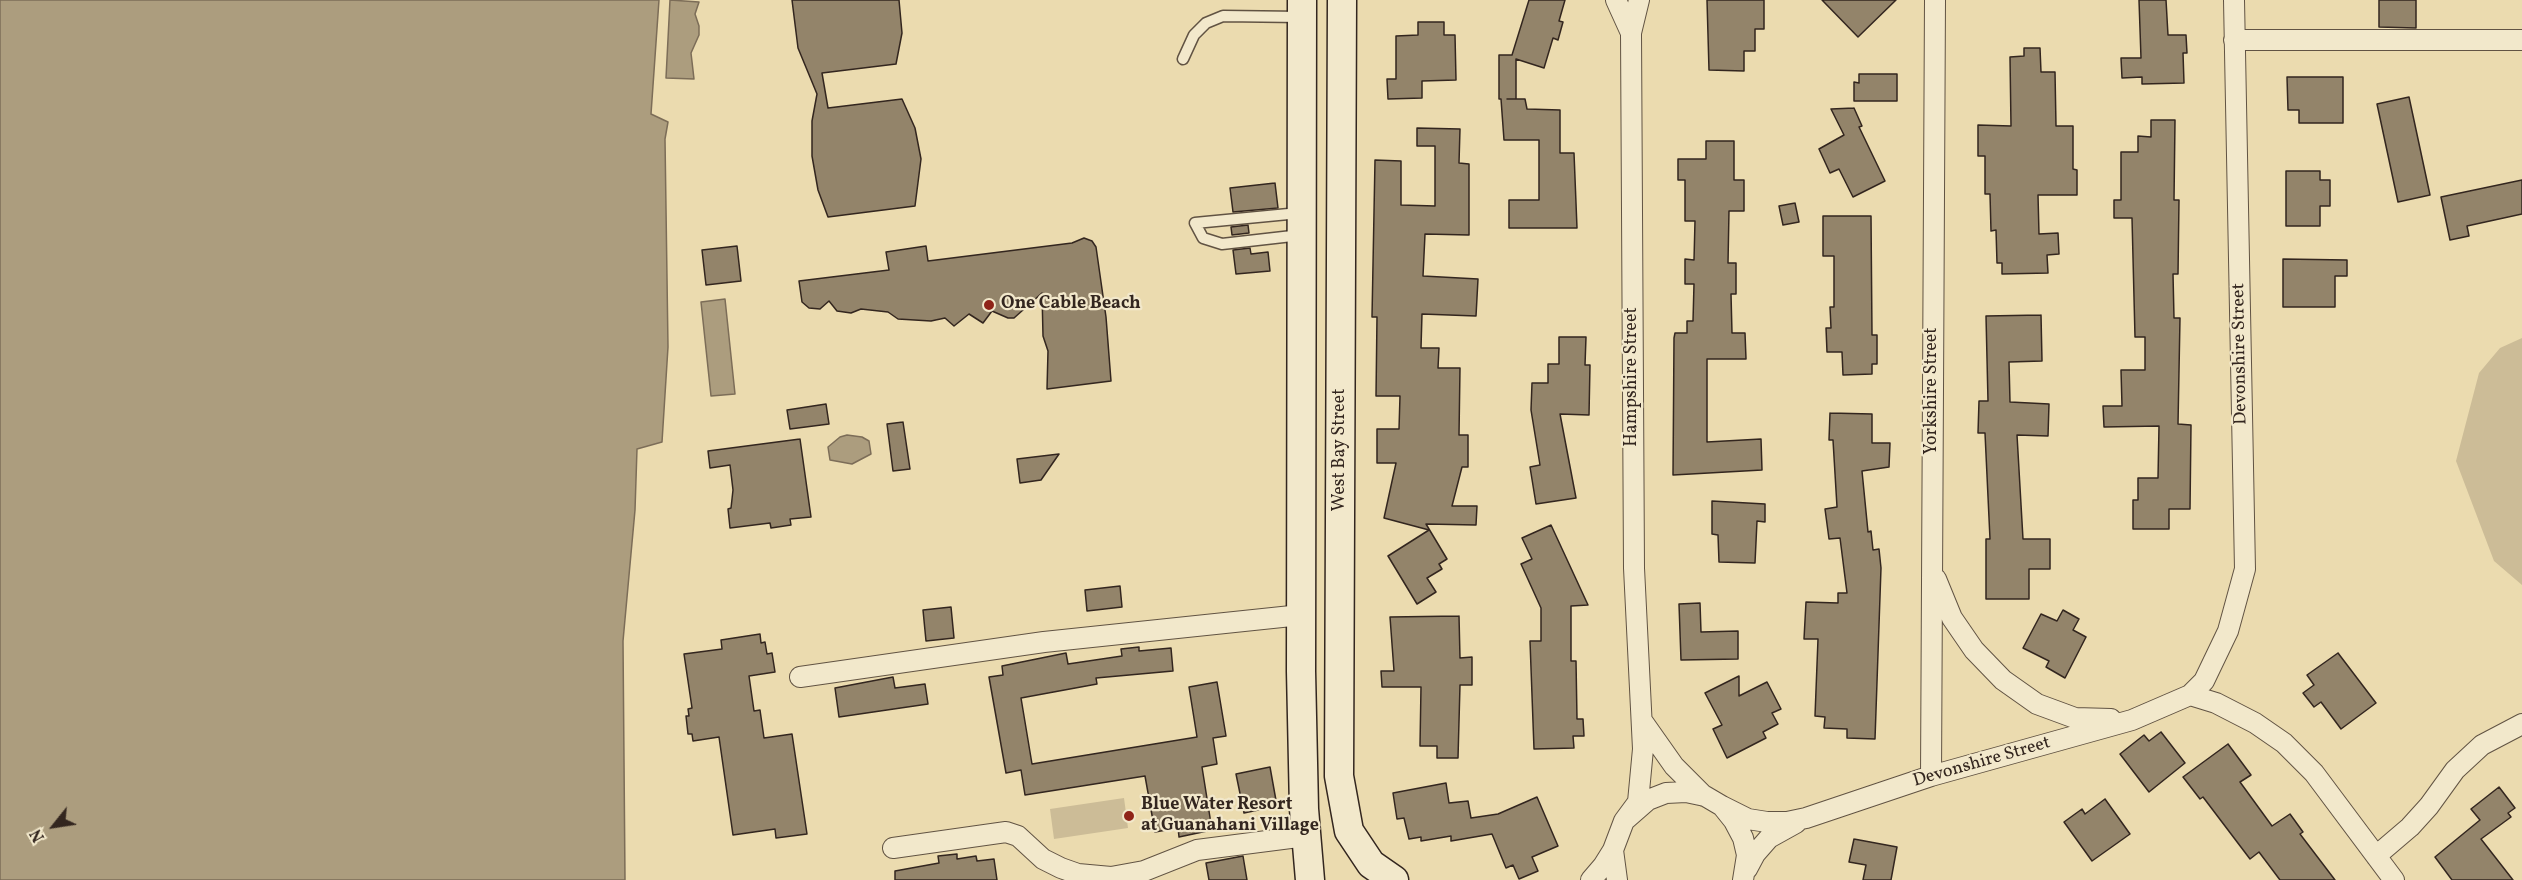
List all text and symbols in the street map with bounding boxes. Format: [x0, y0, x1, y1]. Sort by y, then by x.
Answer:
street label: Devonshire Street [2229, 283, 2253, 425]
place label: One Cable Beach [1001, 294, 1141, 316]
marker: One Cable Beach [982, 298, 996, 312]
street label: Hampshire Street [1622, 307, 1644, 447]
street label: Yorkshire Street [1922, 327, 1944, 455]
street label: West Bay Street [1330, 389, 1352, 511]
street label: Devonshire Street [1911, 733, 2053, 793]
place label: Blue Water Resort at Guanahani Village [1141, 795, 1319, 838]
north arrow [24, 796, 84, 856]
marker: Blue Water Resort at Guanahani Village [1122, 809, 1136, 823]
text: N [26, 824, 51, 846]

